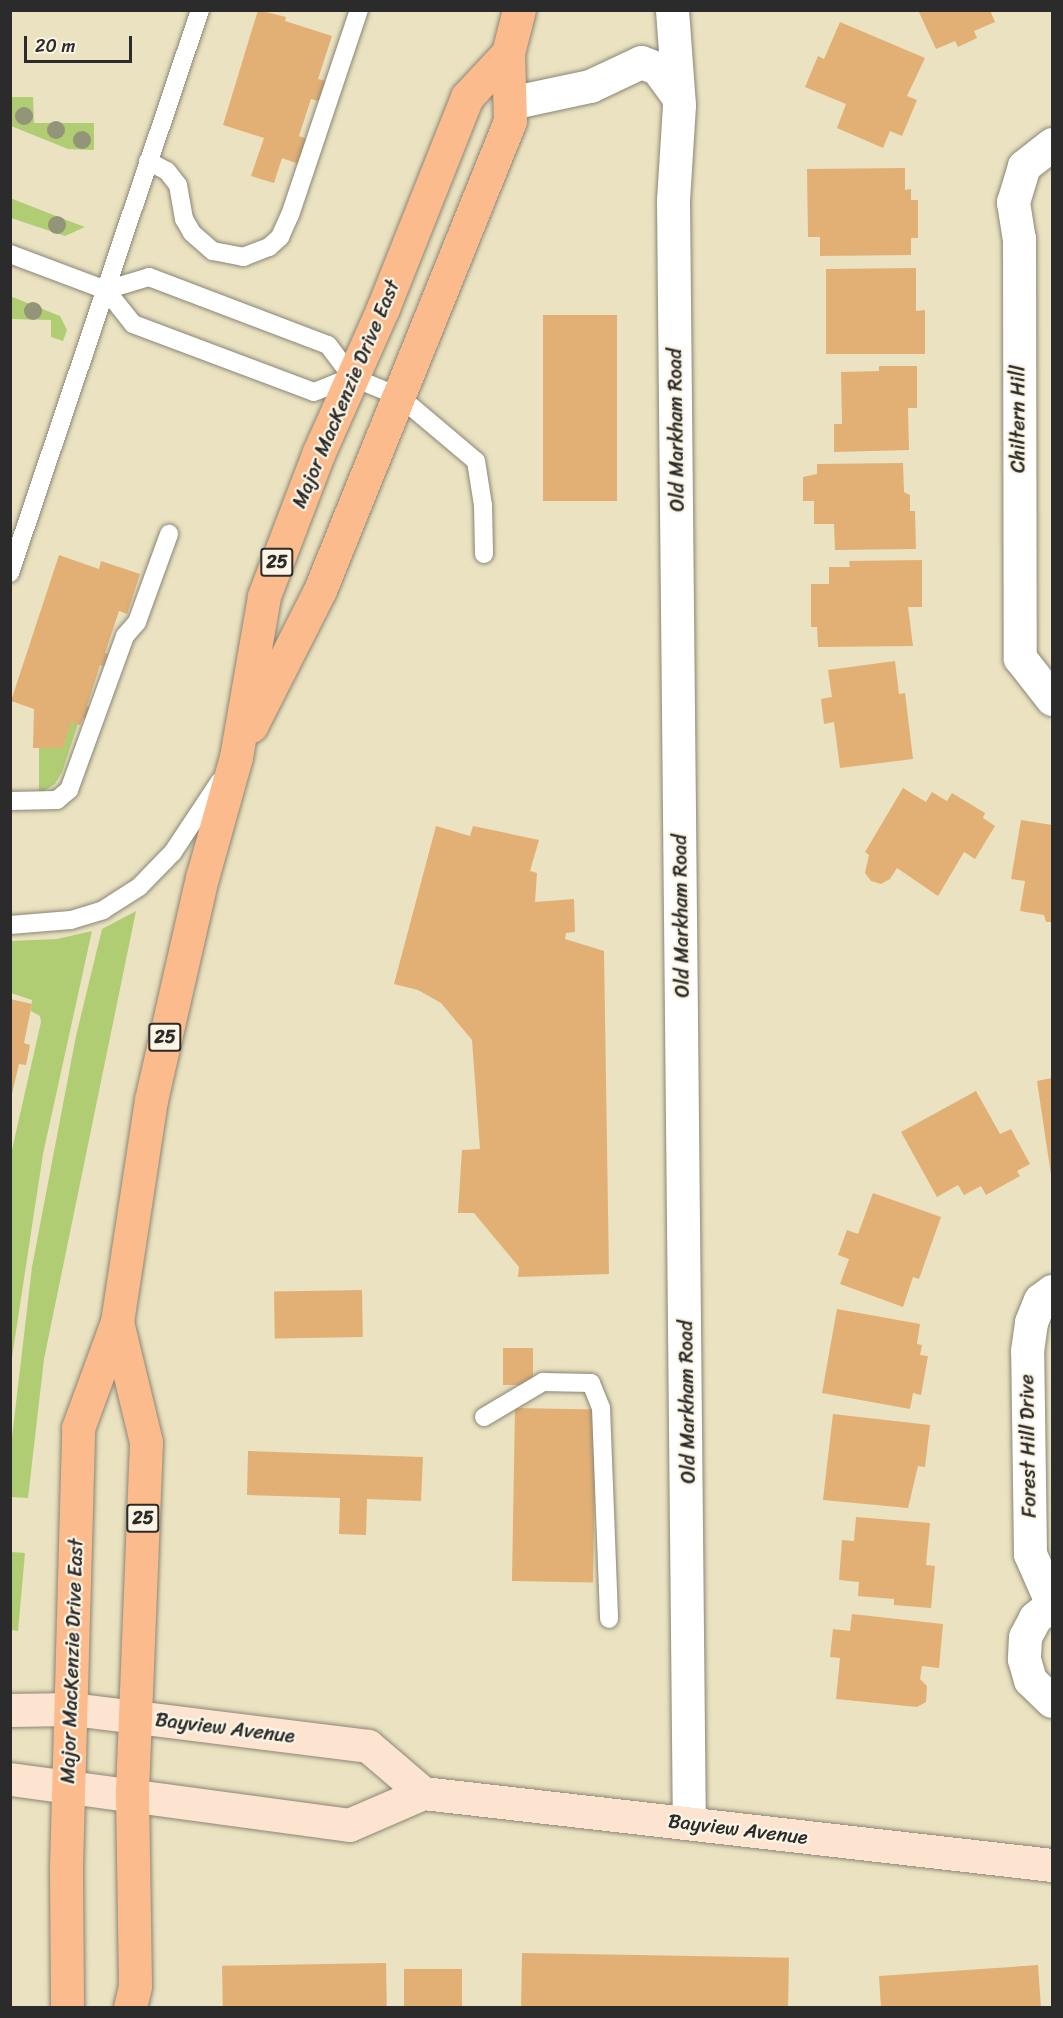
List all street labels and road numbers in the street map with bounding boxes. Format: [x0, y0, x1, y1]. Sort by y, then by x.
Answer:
street label: Major MacKenzie Drive East [287, 276, 405, 512]
street label: Old Markham Road [663, 348, 689, 512]
street label: Chiltern Hill [1006, 365, 1030, 473]
road number: 25 [259, 547, 295, 577]
street label: Old Markham Road [668, 834, 694, 998]
road number: 25 [147, 1022, 183, 1052]
street label: Old Markham Road [674, 1320, 700, 1484]
street label: Forest Hill Drive [1015, 1374, 1041, 1518]
road number: 25 [125, 1503, 161, 1533]
street label: Major MacKenzie Drive East [56, 1538, 88, 1784]
street label: Bayview Avenue [154, 1708, 296, 1748]
street label: Bayview Avenue [667, 1809, 809, 1849]

